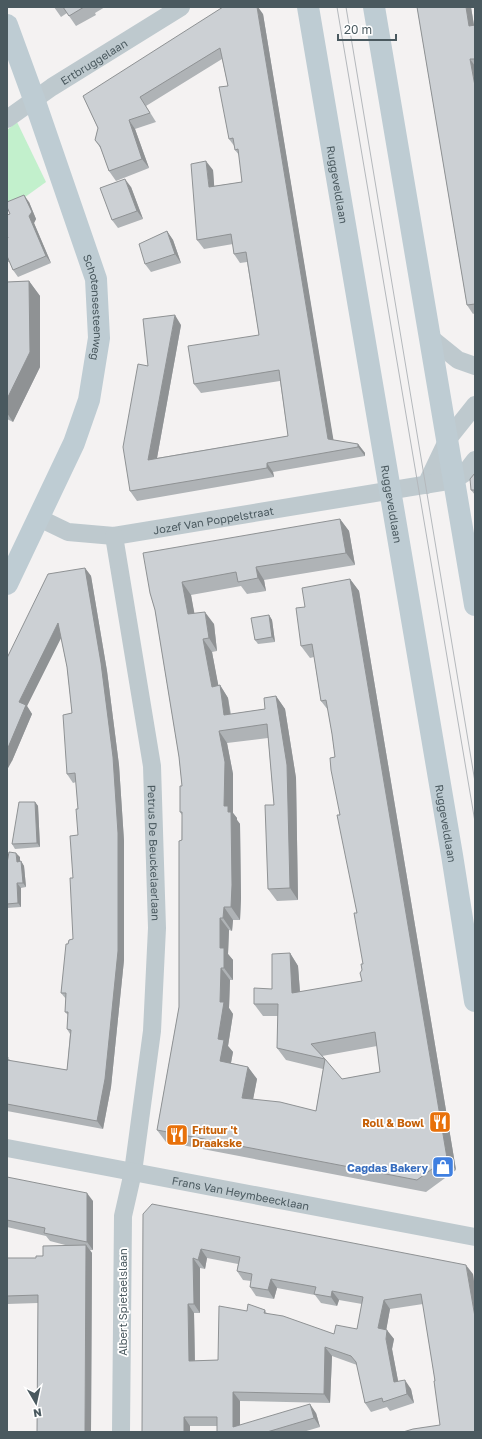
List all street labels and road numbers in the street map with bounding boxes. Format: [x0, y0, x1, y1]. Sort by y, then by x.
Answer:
street label: Ertbruggelaan [58, 36, 129, 87]
street label: Ruggeveldlaan [325, 144, 351, 224]
street label: Schotensesteenweg [81, 252, 106, 361]
street label: Ruggeveldlaan [379, 464, 405, 544]
street label: Jozef Van Poppelstraat [152, 503, 275, 536]
street label: Ruggeveldlaan [434, 783, 460, 863]
street label: Petrus De Beuckelaerlaan [146, 785, 163, 921]
street label: Frans Van Heymbeecklaan [171, 1173, 311, 1212]
street label: Albert Spietaelslaan [116, 1248, 129, 1356]

